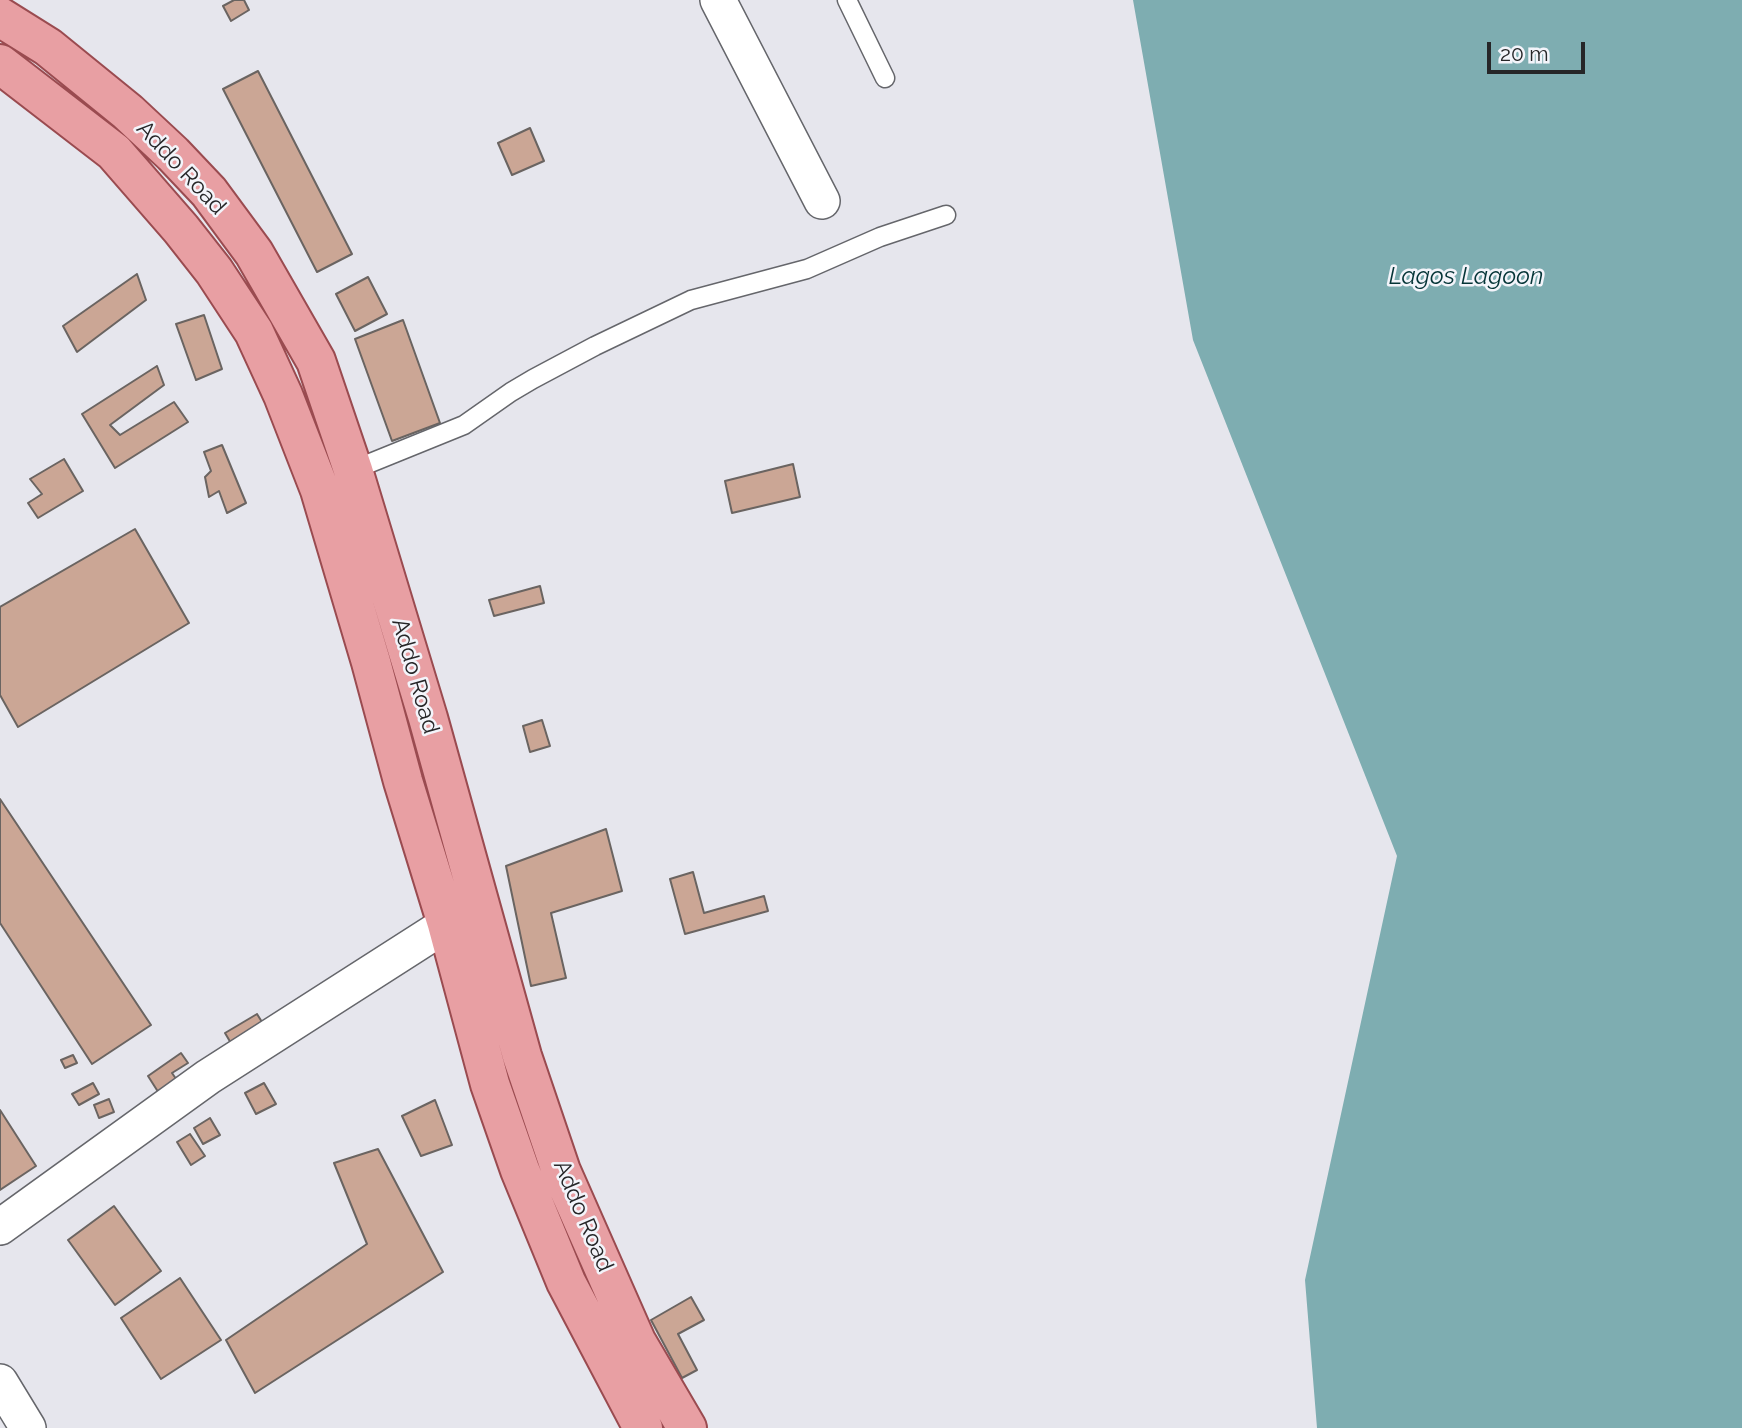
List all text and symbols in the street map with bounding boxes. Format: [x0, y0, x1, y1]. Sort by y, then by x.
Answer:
scale bar [1490, 28, 1588, 72]
text: 20 m [1500, 41, 1548, 66]
street label: Addo Road [130, 115, 232, 221]
water label: Lagos Lagoon [1389, 263, 1543, 291]
street label: Addo Road [385, 615, 445, 737]
street label: Addo Road [547, 1156, 619, 1276]

